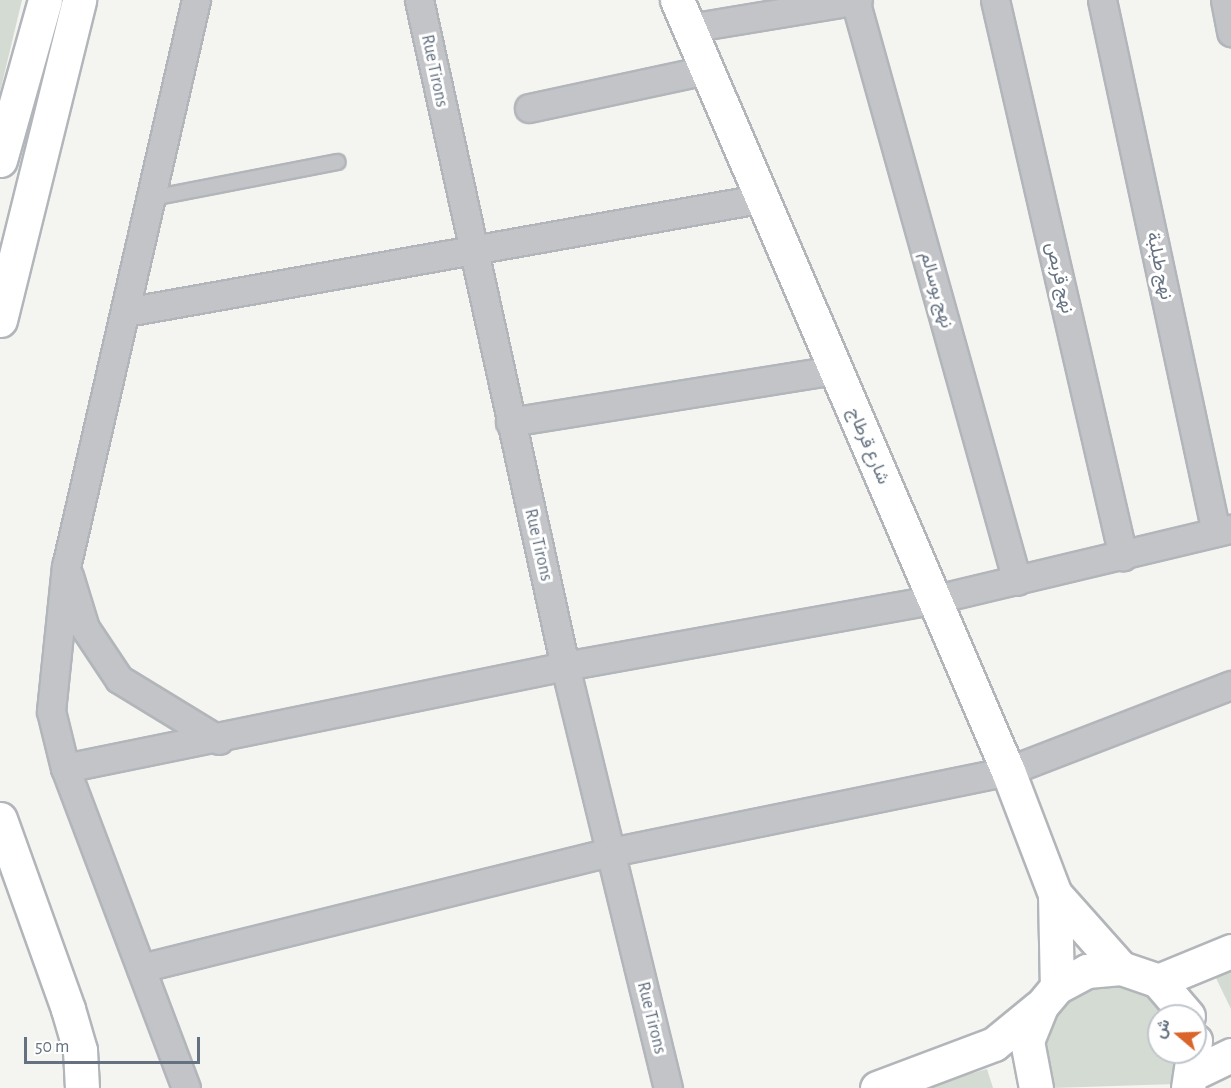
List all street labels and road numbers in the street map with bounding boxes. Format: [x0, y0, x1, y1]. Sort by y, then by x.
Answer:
street label: Rue Tirons [416, 33, 452, 109]
street label: نهج طبلبة [1141, 230, 1177, 302]
street label: نهج قربص [1040, 240, 1078, 316]
street label: نهج بوسالم [915, 249, 957, 331]
street label: شارع قرطاج [842, 404, 894, 488]
street label: Rue Tirons [519, 507, 557, 583]
street label: Rue Tirons [632, 980, 670, 1056]

